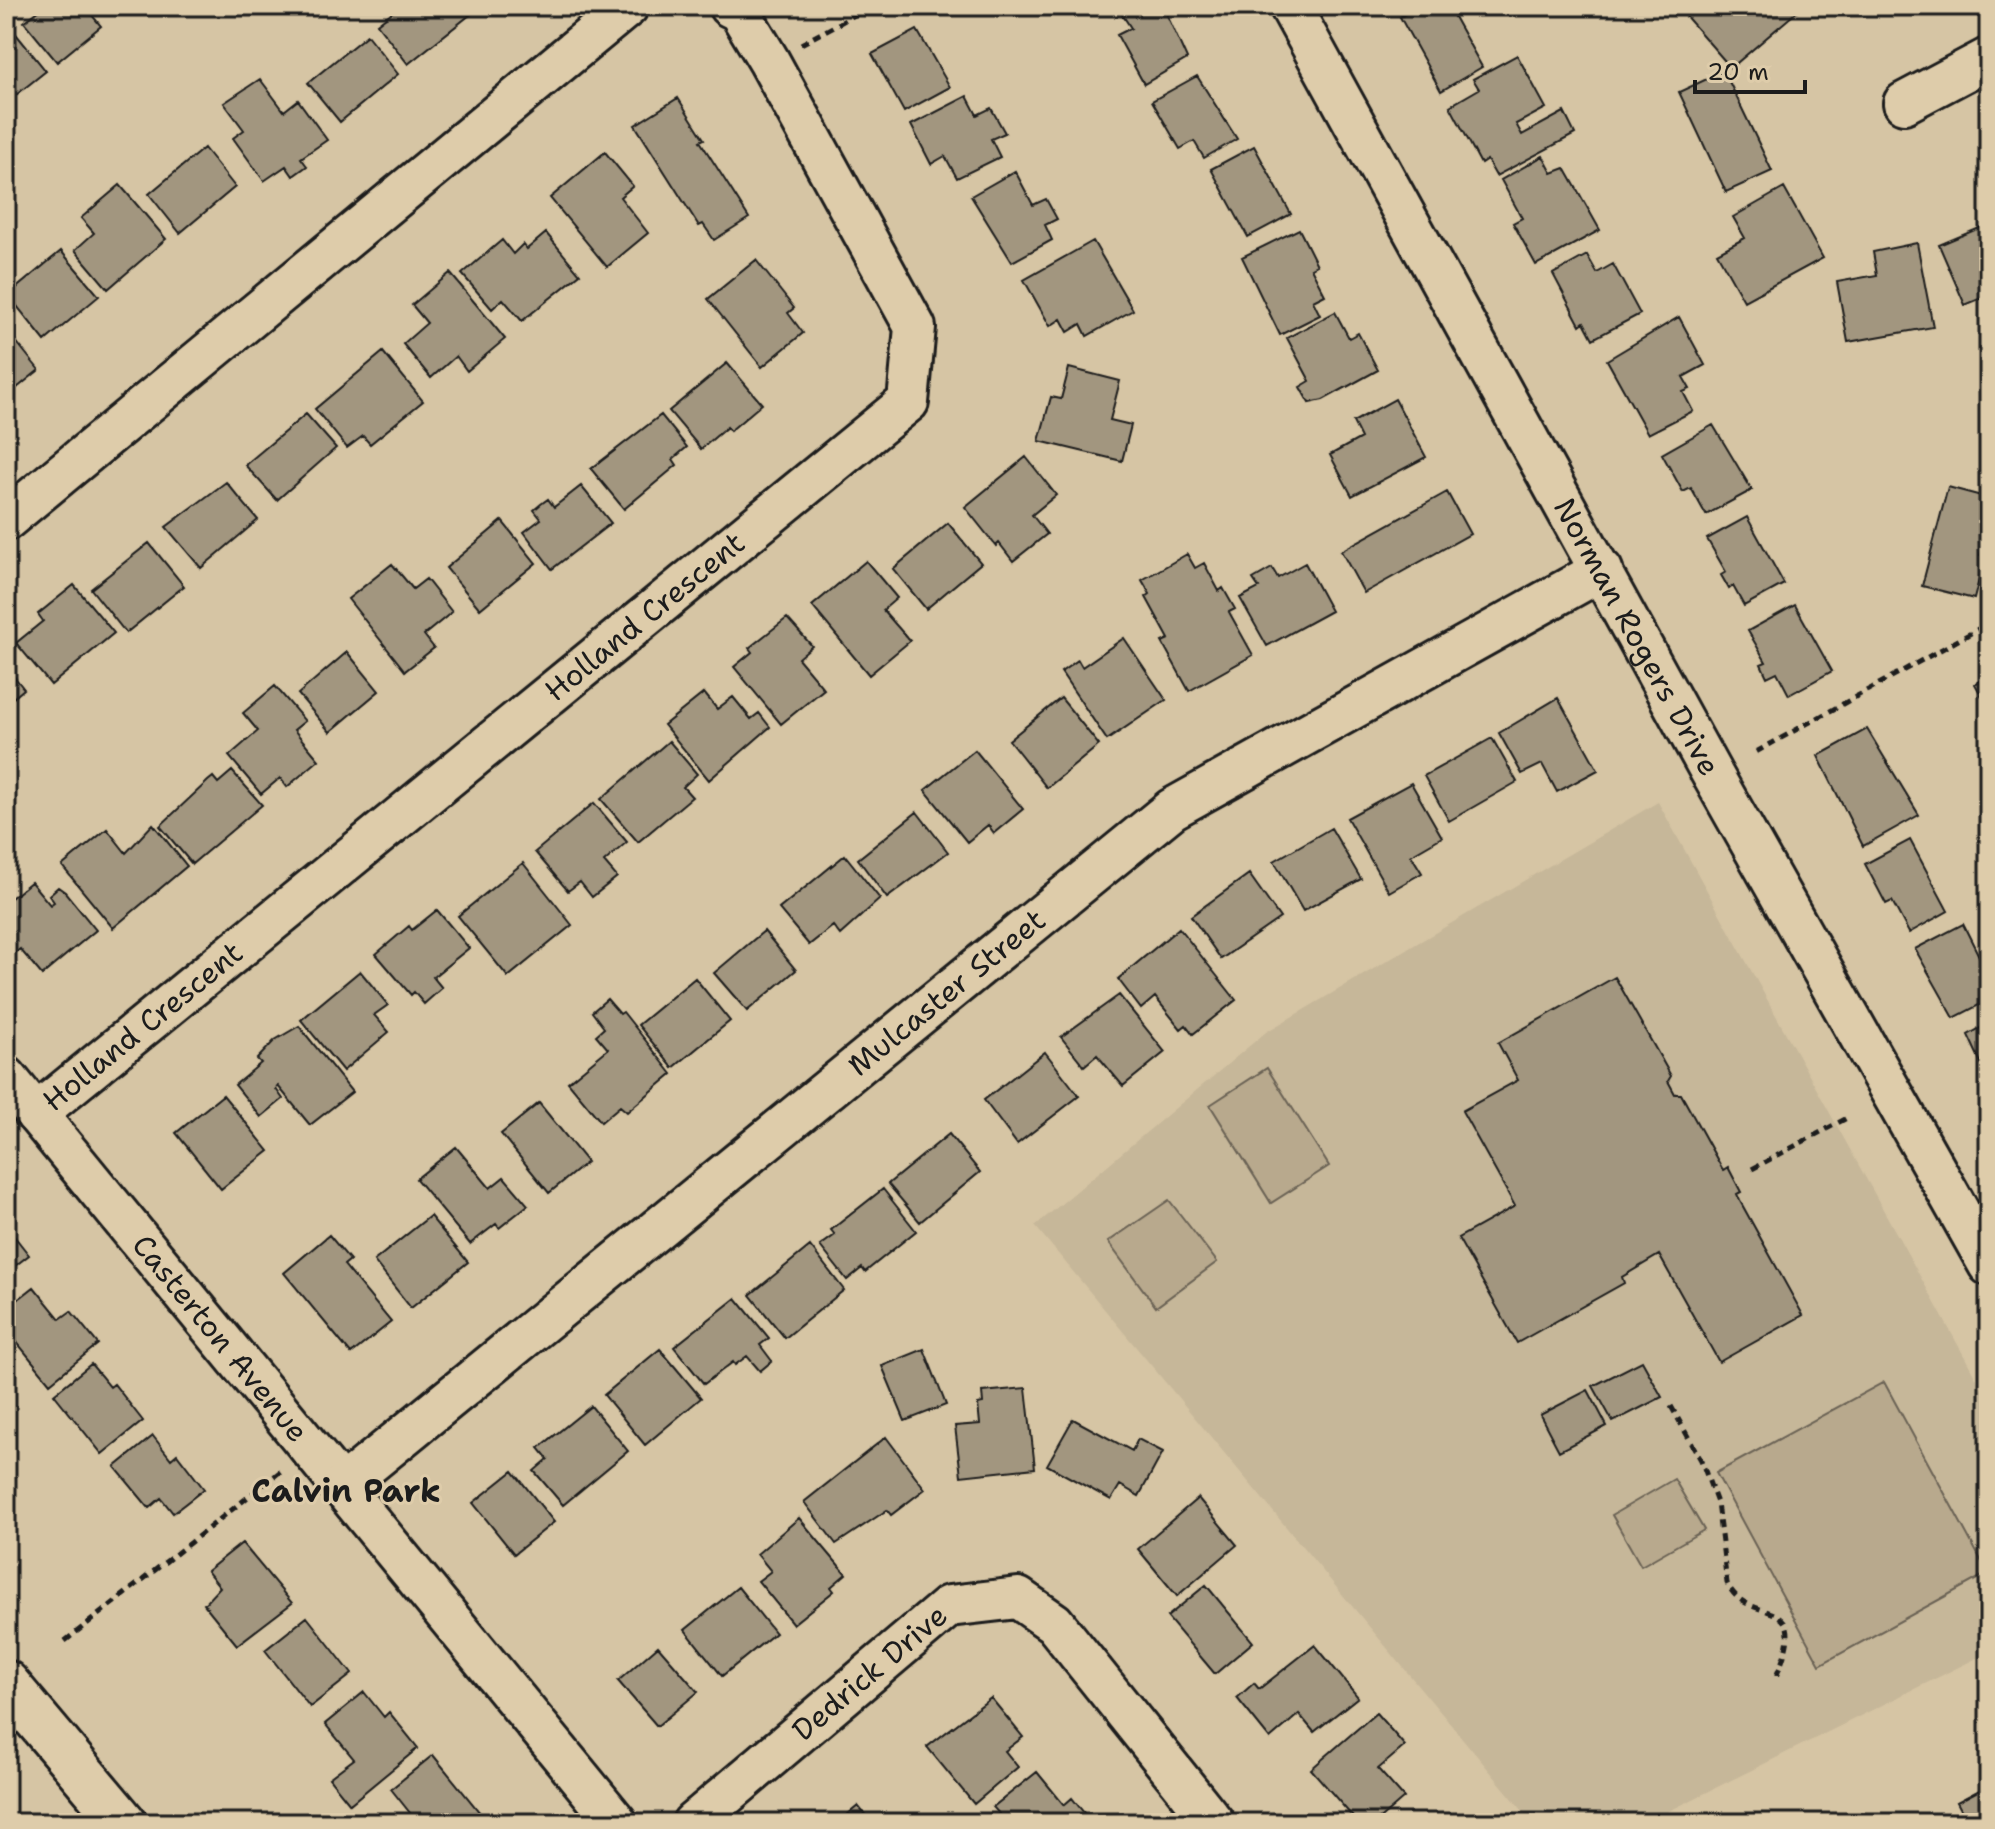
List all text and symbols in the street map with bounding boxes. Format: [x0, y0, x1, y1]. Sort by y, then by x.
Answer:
scale bar [1695, 44, 1805, 94]
text: 20 m [1707, 56, 1769, 88]
street label: Norman Rogers Drive [1544, 491, 1730, 783]
street label: Holland Crescent [536, 522, 753, 711]
street label: Mulcaster Street [839, 899, 1054, 1085]
street label: Holland Crescent [34, 932, 251, 1120]
street label: Casterton Avenue [123, 1226, 318, 1451]
district label: Calvin Park [251, 1469, 441, 1512]
street label: Dedrick Drive [783, 1595, 956, 1750]

